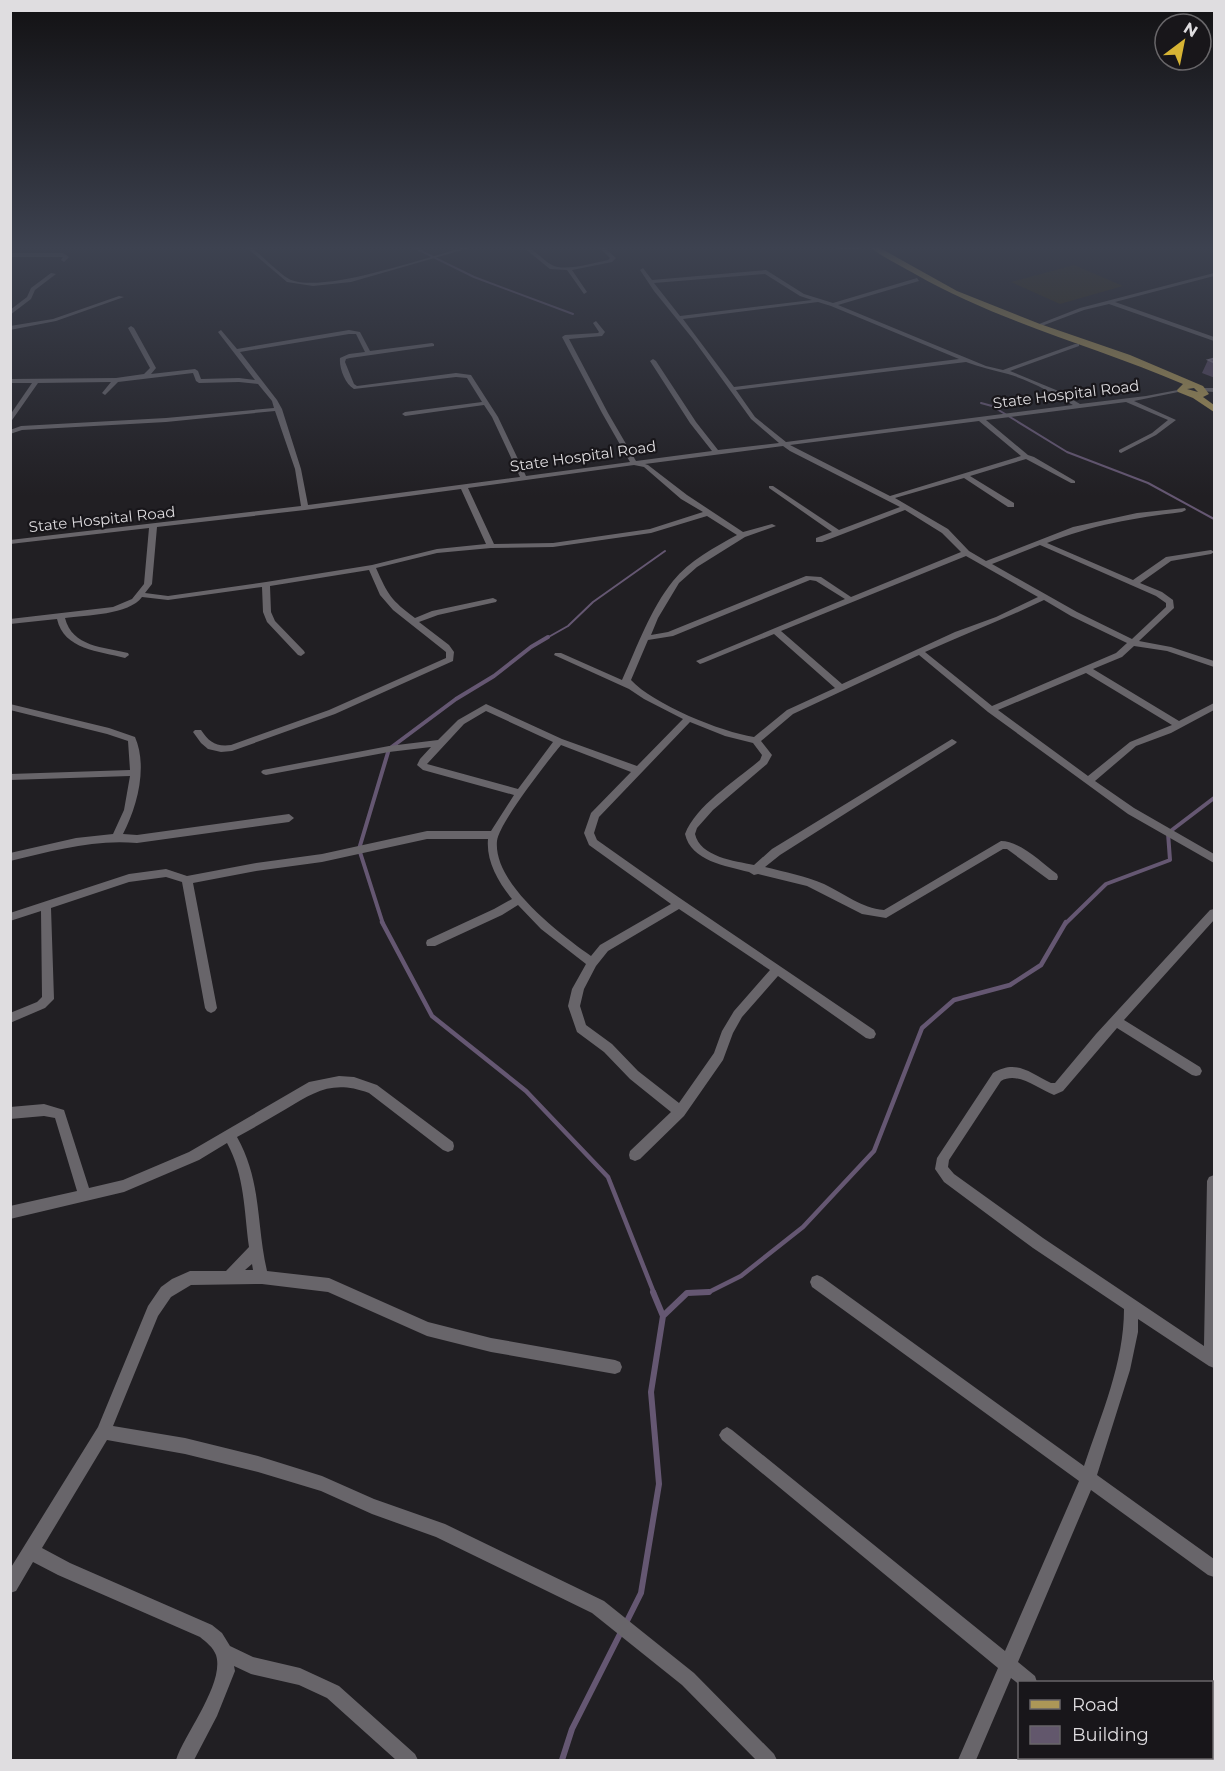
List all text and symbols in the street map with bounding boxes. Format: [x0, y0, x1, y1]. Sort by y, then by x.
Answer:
north arrow [1153, 12, 1213, 72]
text: N [1180, 18, 1201, 41]
street label: State Hospital Road [992, 376, 1140, 412]
street label: State Hospital Road [509, 436, 657, 476]
street label: State Hospital Road [28, 502, 176, 536]
legend [1018, 1681, 1213, 1759]
text: Road [1072, 1694, 1119, 1716]
text: Building [1072, 1724, 1149, 1746]

